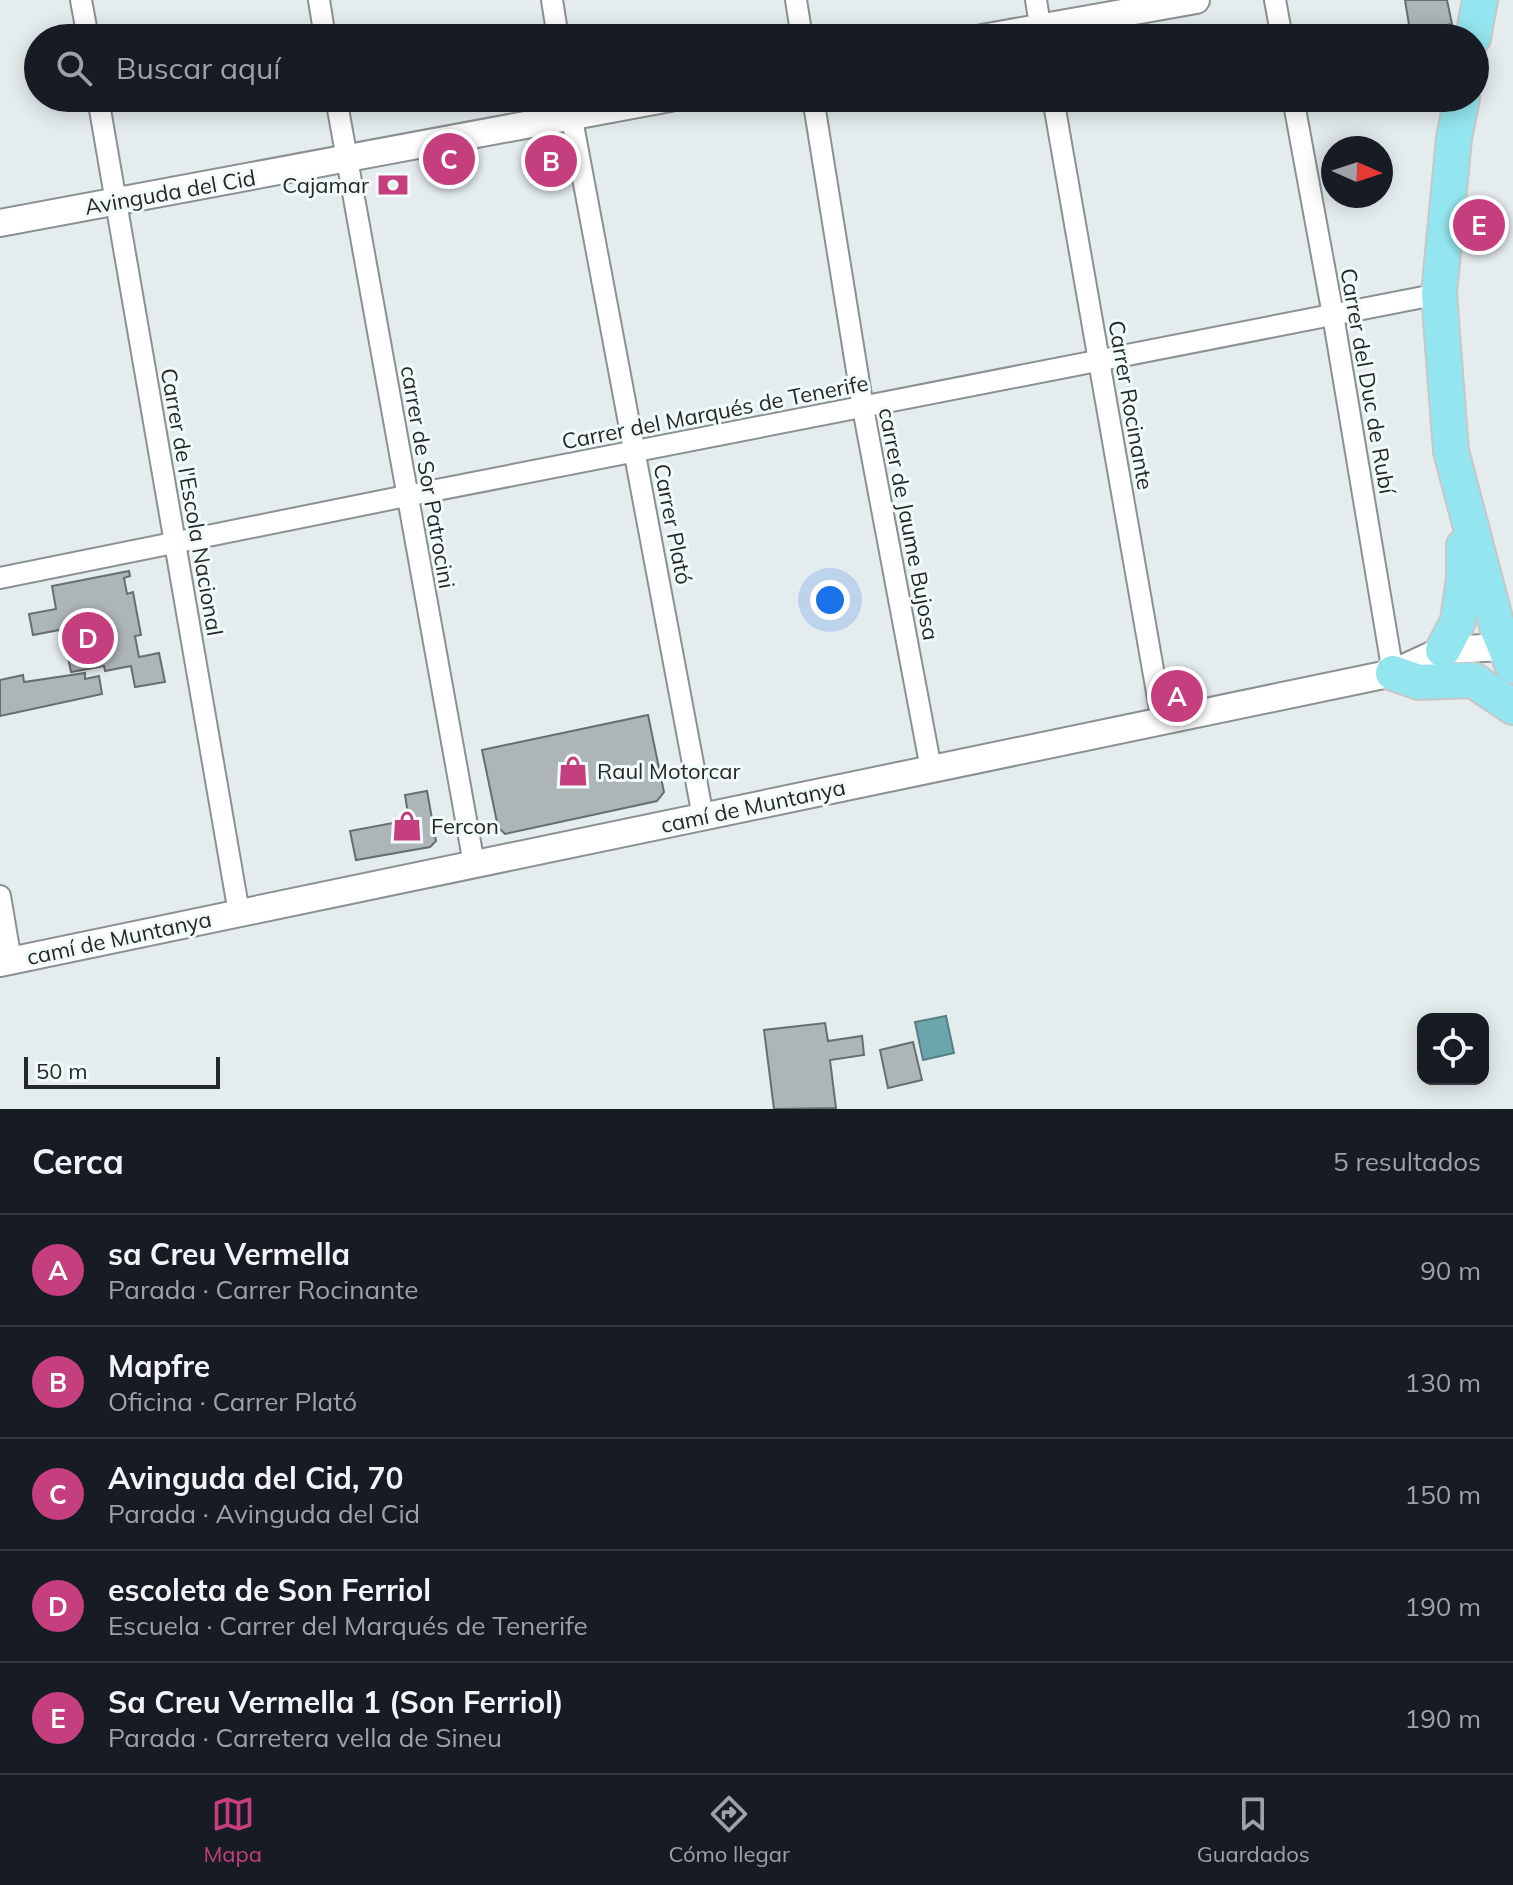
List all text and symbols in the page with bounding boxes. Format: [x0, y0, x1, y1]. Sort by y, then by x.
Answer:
search box [24, 24, 1489, 112]
icon: search [52, 46, 96, 90]
text: Buscar aquí [116, 49, 281, 87]
pin: C [423, 129, 475, 189]
pin: B [525, 131, 577, 191]
north arrow [1321, 136, 1393, 208]
street label: Avinguda del Cid [82, 163, 258, 221]
bank icon: Cajamar [376, 168, 410, 202]
place label: Cajamar [282, 171, 369, 199]
pin: E [1453, 195, 1505, 255]
street label: Carrer del Duc de Rubí [1334, 266, 1402, 498]
street label: Carrer Rocinante [1102, 318, 1160, 492]
street label: carrer de Sor Patrocini [395, 363, 461, 591]
street label: Carrer de l'Escola Nacional [155, 366, 229, 638]
street label: Carrer del Marqués de Tenerife [559, 369, 871, 455]
street label: carrer de Jaume Bujosa [873, 405, 945, 643]
street label: Carrer Plató [648, 461, 698, 587]
your location [810, 580, 850, 620]
pin: D [62, 608, 114, 668]
pin: A [1151, 666, 1203, 726]
shop icon: Raul Motorcar [556, 754, 590, 788]
place label: Raul Motorcar [597, 757, 740, 785]
street label: camí de Muntanya [658, 773, 848, 839]
shop icon: Fercon [390, 809, 424, 843]
place label: Fercon [431, 812, 499, 840]
street label: camí de Muntanya [24, 905, 214, 971]
map controls [1417, 1013, 1489, 1085]
button: locate [1417, 1013, 1489, 1085]
scale bar [24, 1053, 220, 1089]
text: 50 m [36, 1057, 87, 1085]
text: Cerca [32, 1140, 124, 1183]
text: 5 resultados [1333, 1145, 1481, 1178]
text: sa Creu Vermella [108, 1235, 350, 1273]
text: A [48, 1254, 68, 1287]
text: 90 m [1420, 1254, 1481, 1287]
text: Parada · Carrer Rocinante [108, 1273, 418, 1306]
text: Mapfre [108, 1347, 210, 1385]
text: B [49, 1366, 67, 1399]
text: 130 m [1405, 1366, 1481, 1399]
text: Oficina · Carrer Plató [108, 1385, 357, 1418]
text: Avinguda del Cid, 70 [108, 1459, 404, 1497]
text: C [49, 1478, 67, 1511]
text: 150 m [1405, 1478, 1481, 1511]
text: Parada · Avinguda del Cid [108, 1497, 420, 1530]
text: escoleta de Son Ferriol [108, 1571, 431, 1609]
text: D [48, 1590, 68, 1623]
text: 190 m [1405, 1590, 1481, 1623]
text: Escuela · Carrer del Marqués de Tenerife [108, 1609, 588, 1642]
text: Sa Creu Vermella 1 (Son Ferriol) [108, 1683, 564, 1721]
text: E [50, 1702, 66, 1735]
text: 190 m [1405, 1702, 1481, 1735]
text: Parada · Carretera vella de Sineu [108, 1721, 502, 1754]
tab: Mapa [203, 1792, 262, 1868]
tab: Cómo llegar [669, 1792, 790, 1868]
tab: Guardados [1197, 1792, 1310, 1868]

